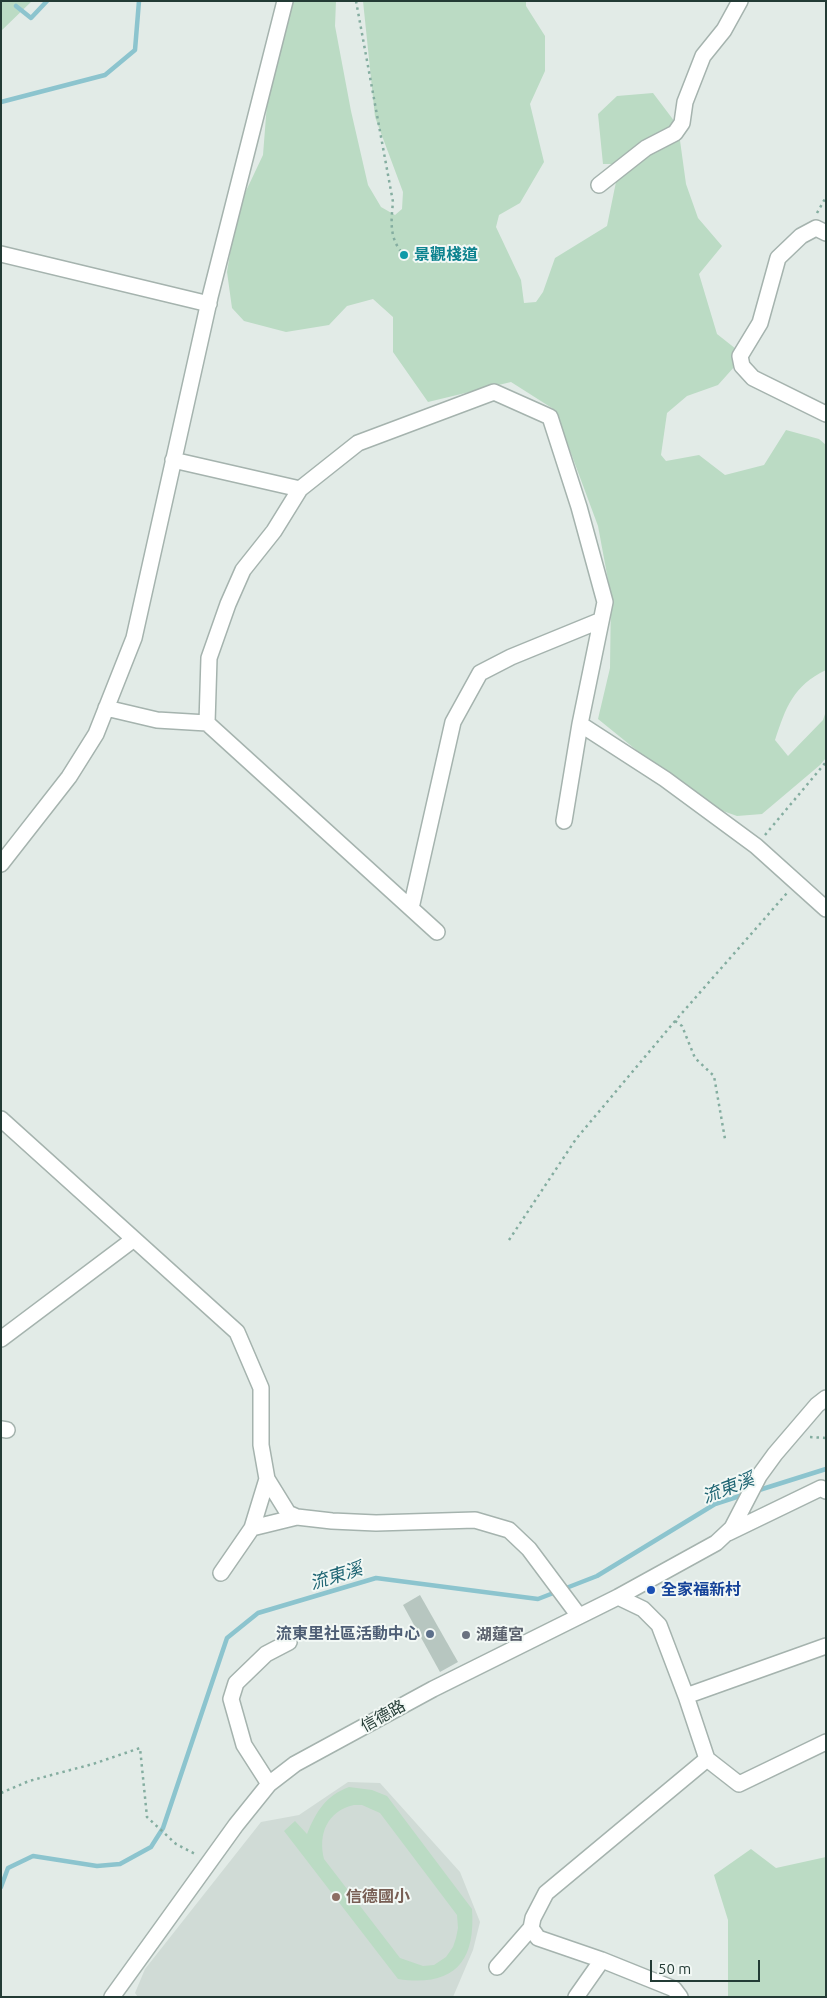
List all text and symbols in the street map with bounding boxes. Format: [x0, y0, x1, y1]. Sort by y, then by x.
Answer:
place label: 景觀棧道 [414, 245, 478, 265]
marker: 景觀棧道 [398, 249, 410, 261]
water label: 流東溪 [699, 1468, 757, 1508]
water label: 流東溪 [307, 1558, 365, 1594]
place label: 全家福新村 [661, 1580, 741, 1600]
marker: 全家福新村 [645, 1584, 657, 1596]
place label: 流東里社區活動中心 [276, 1624, 420, 1644]
place label: 湖蓮宮 [476, 1625, 524, 1645]
marker: 流東里社區活動中心 [424, 1628, 436, 1640]
marker: 湖蓮宮 [460, 1629, 472, 1641]
street label: 信德路 [357, 1696, 409, 1736]
place label: 信德國小 [346, 1887, 410, 1907]
marker: 信德國小 [330, 1891, 342, 1903]
scale bar [652, 1950, 762, 1982]
text: 50 m [658, 1960, 691, 1977]

